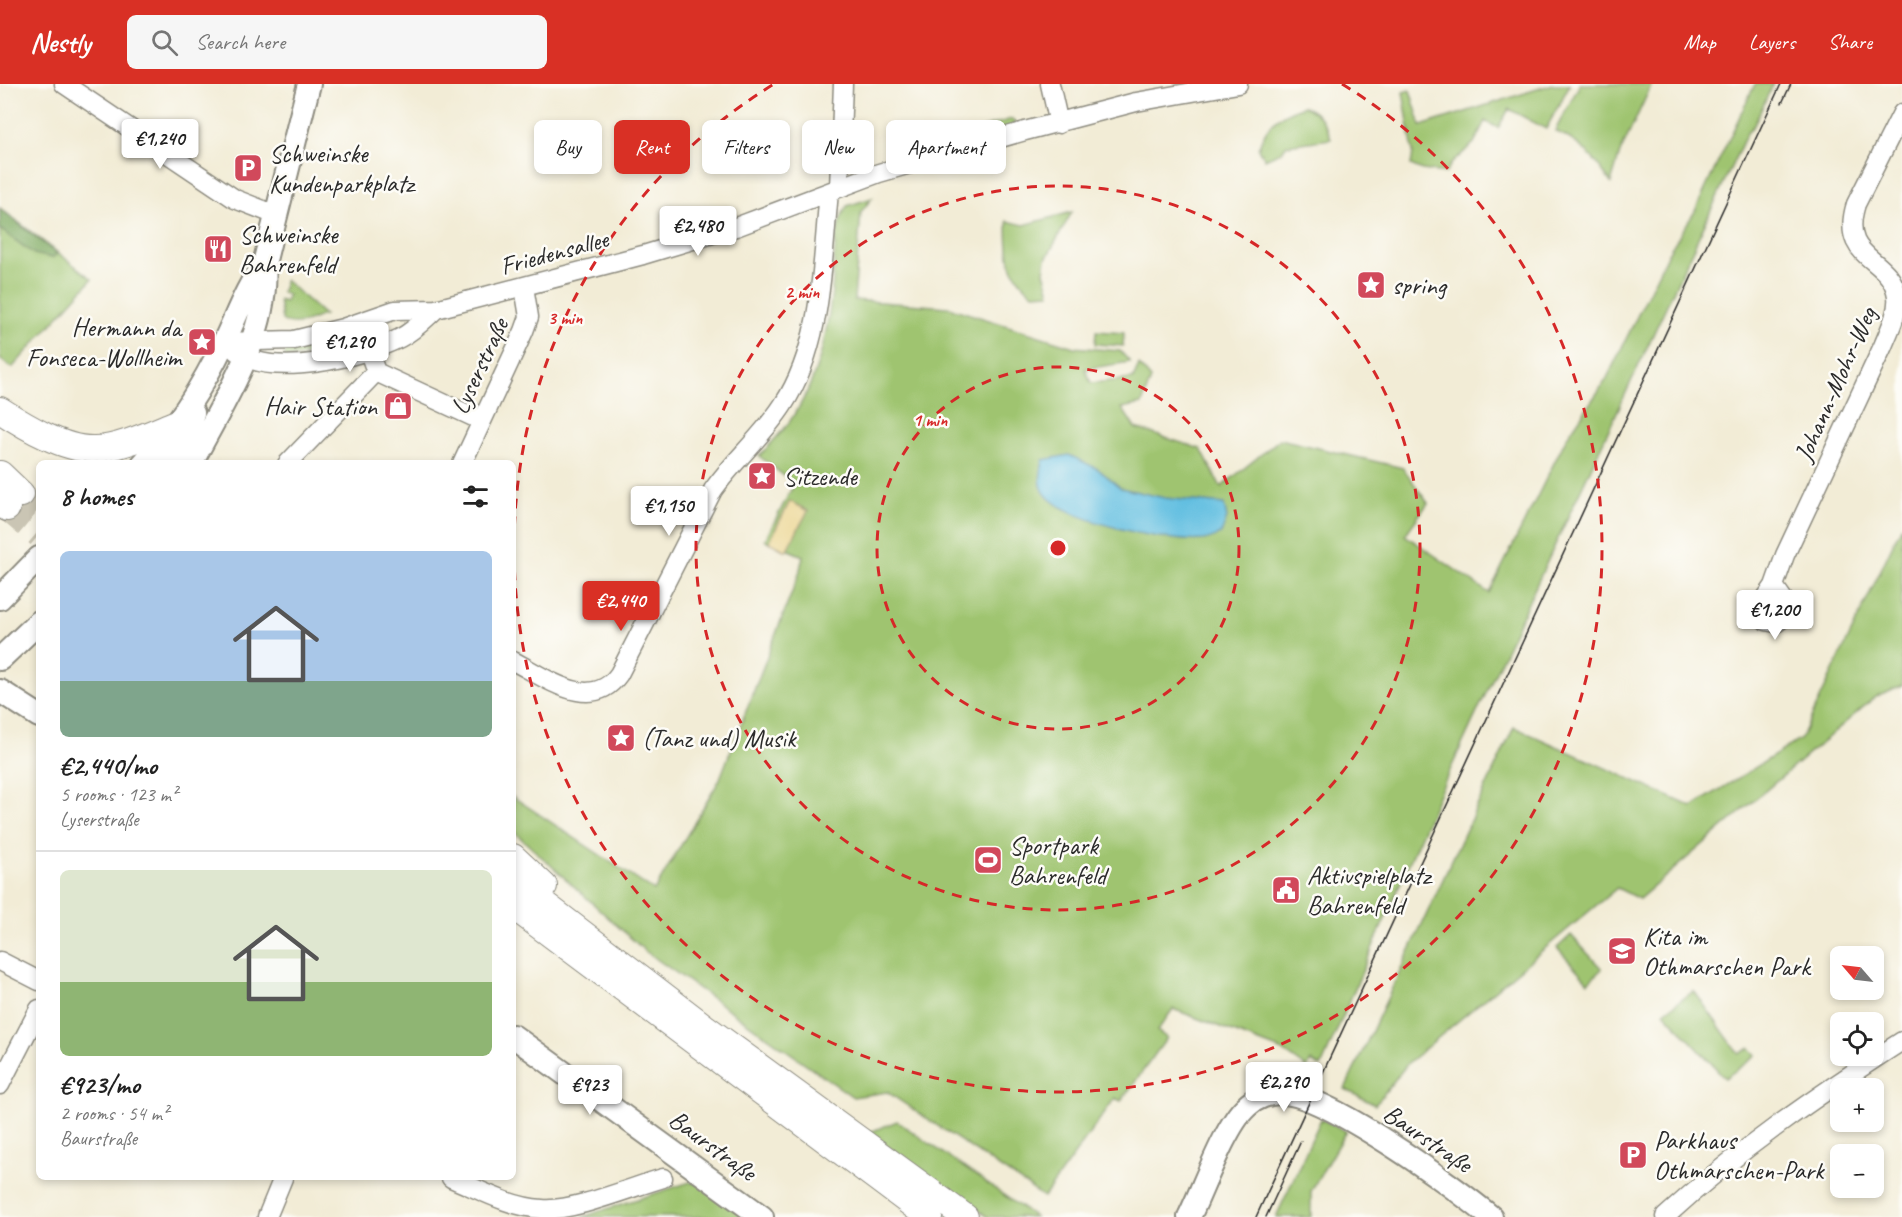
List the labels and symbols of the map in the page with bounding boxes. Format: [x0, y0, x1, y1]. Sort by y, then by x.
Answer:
pin: €1,240 [111, 119, 209, 170]
place label: Schweinske Kundenparkplatz [269, 137, 417, 200]
parking icon: Schweinske Kundenparkplatz [232, 152, 264, 184]
pin: €2,480 [649, 206, 747, 257]
place label: Schweinske Bahrenfeld [239, 218, 340, 281]
street label: Friedensallee [496, 222, 613, 283]
restaurant icon: Schweinske Bahrenfeld [202, 233, 234, 265]
place icon: spring [1355, 269, 1387, 301]
place label: spring [1392, 269, 1448, 302]
text: 2 min [785, 281, 820, 303]
street label: Johann-Mohr-Weg [1786, 300, 1885, 468]
text: 3 min [548, 307, 583, 329]
place label: Hermann da Fonseca-Wollheim [26, 311, 183, 374]
street label: Lyserstraße [443, 311, 517, 419]
pin: €1,290 [301, 322, 399, 373]
place icon: Hermann da Fonseca-Wollheim [186, 326, 218, 358]
place label: Hair Station [264, 390, 378, 423]
shop icon: Hair Station [382, 390, 414, 422]
text: 1 min [913, 409, 948, 431]
place icon: Sitzende [746, 460, 778, 492]
place label: Sitzende [783, 460, 858, 493]
pin: €1,150 [620, 486, 718, 537]
centre of rings [1048, 538, 1068, 558]
pin: €2,440 [572, 581, 670, 632]
pin: €1,200 [1726, 590, 1824, 641]
place icon: (Tanz und) Musik [605, 722, 637, 754]
place label: (Tanz und) Musik [642, 722, 797, 755]
place label: Sportpark Bahrenfeld [1009, 829, 1110, 892]
sports icon: Sportpark Bahrenfeld [972, 844, 1004, 876]
place label: Aktivspielplatz Bahrenfeld [1307, 859, 1433, 922]
public building icon: Aktivspielplatz Bahrenfeld [1270, 874, 1302, 906]
place label: Kita im Othmarschen Park [1643, 920, 1812, 983]
school or university icon: Kita im Othmarschen Park [1606, 935, 1638, 967]
north arrow [1830, 946, 1884, 1000]
pin: €2,290 [1235, 1062, 1333, 1113]
pin: €923 [554, 1065, 626, 1116]
street label: Baurstraße [1377, 1097, 1481, 1182]
street label: Baurstraße [662, 1103, 765, 1190]
place label: Parkhaus Othmarschen-Park [1654, 1124, 1825, 1187]
parking icon: Parkhaus Othmarschen-Park [1617, 1139, 1649, 1171]

